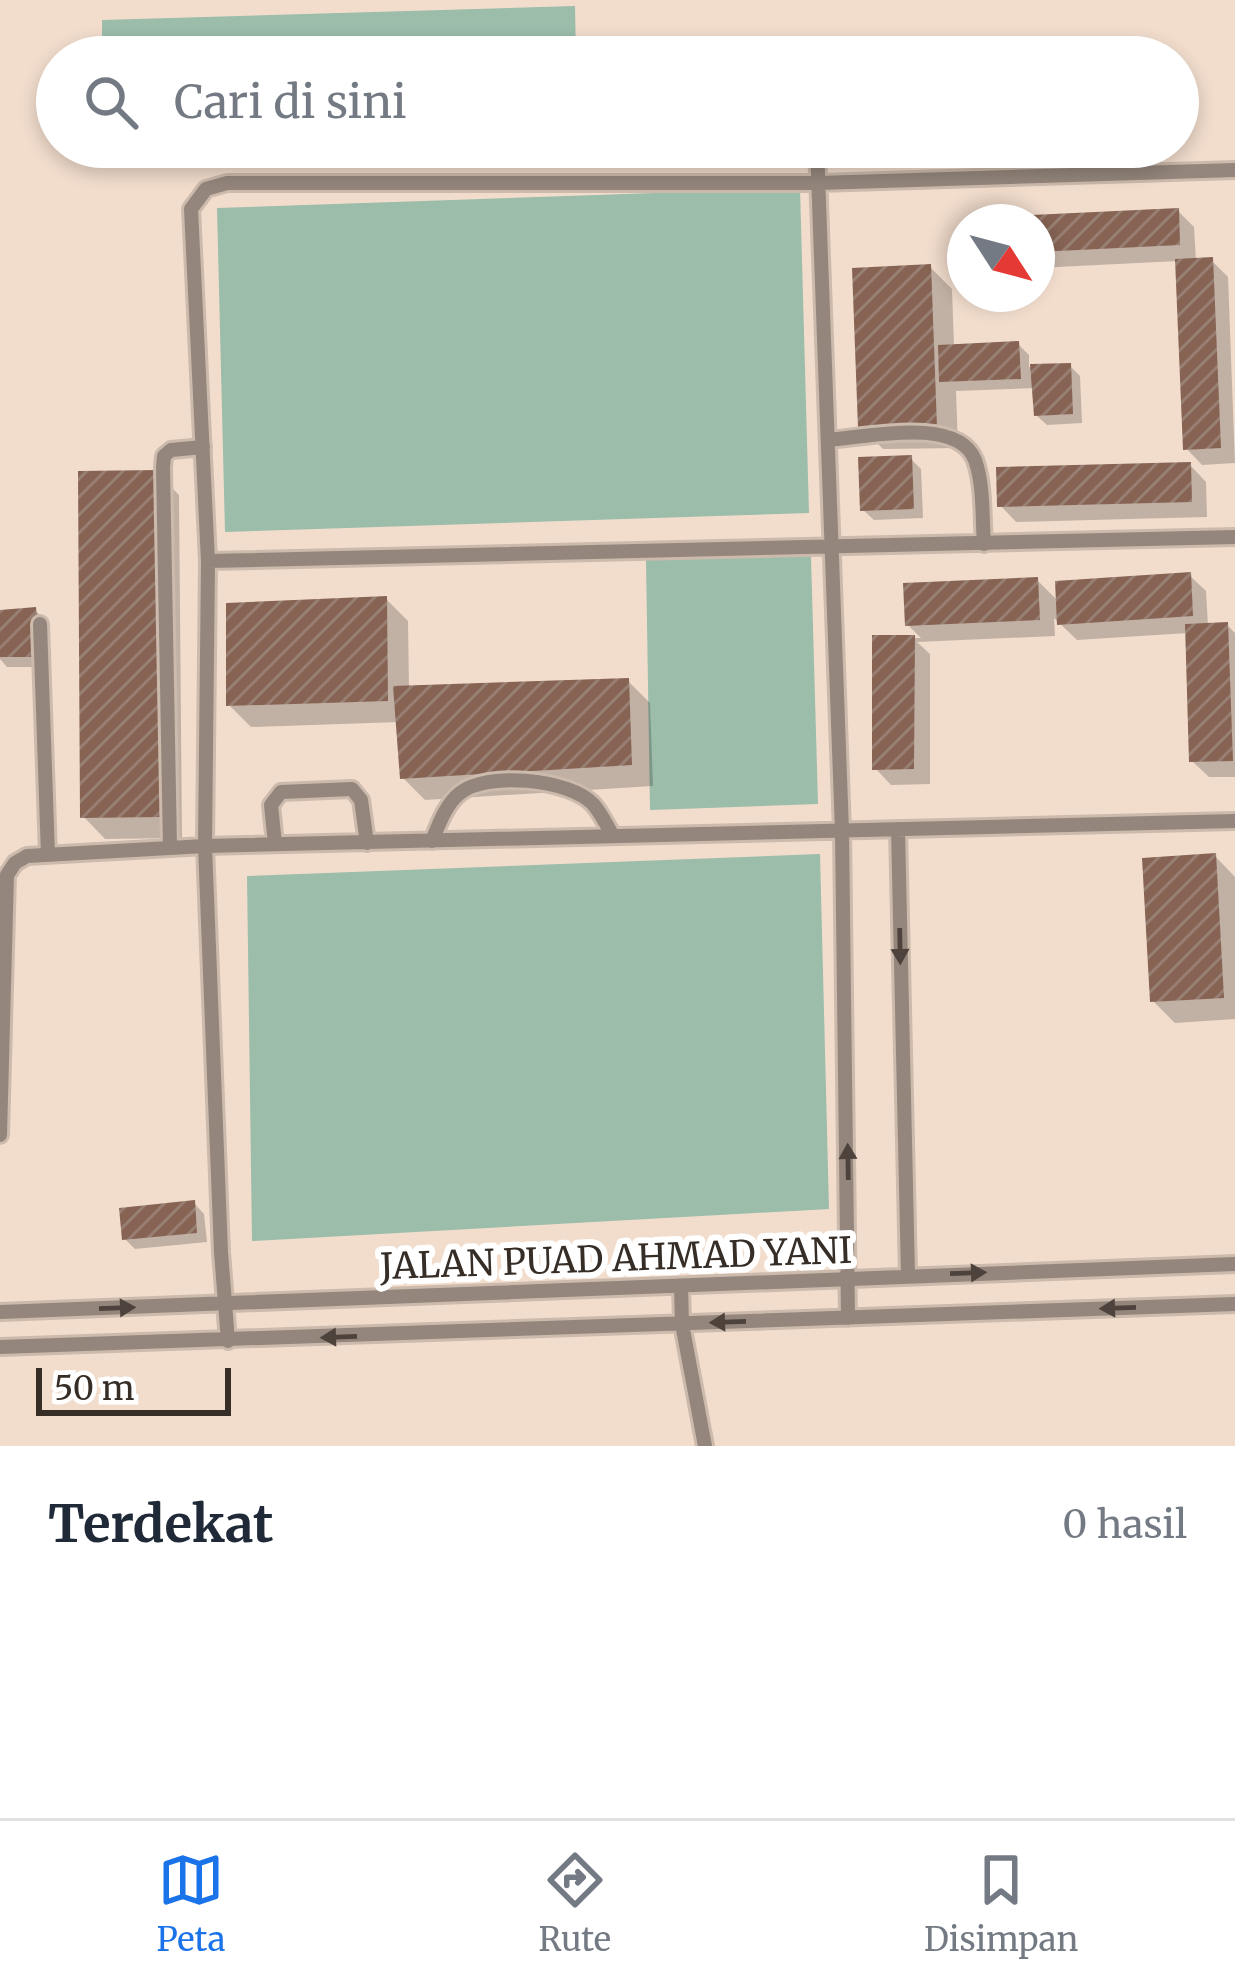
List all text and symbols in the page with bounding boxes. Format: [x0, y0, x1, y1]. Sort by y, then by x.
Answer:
search box [36, 36, 1199, 168]
icon: search [78, 69, 144, 135]
text: Cari di sini [174, 74, 407, 130]
north arrow [947, 204, 1055, 312]
one-way arrow [891, 928, 910, 966]
one-way arrow [839, 1142, 858, 1180]
street label: JALAN PUAD AHMAD YANI [378, 1228, 853, 1289]
one-way arrow [950, 1263, 988, 1282]
one-way arrow [99, 1298, 137, 1317]
one-way arrow [1098, 1299, 1136, 1318]
one-way arrow [708, 1313, 746, 1332]
one-way arrow [319, 1328, 357, 1347]
scale bar [36, 1362, 231, 1415]
text: 50 m [54, 1368, 135, 1409]
text: Terdekat [48, 1492, 274, 1556]
text: 0 hasil [1062, 1500, 1187, 1549]
tab: Peta [157, 1847, 225, 1960]
tab: Rute [539, 1847, 611, 1960]
tab: Disimpan [924, 1847, 1078, 1960]

